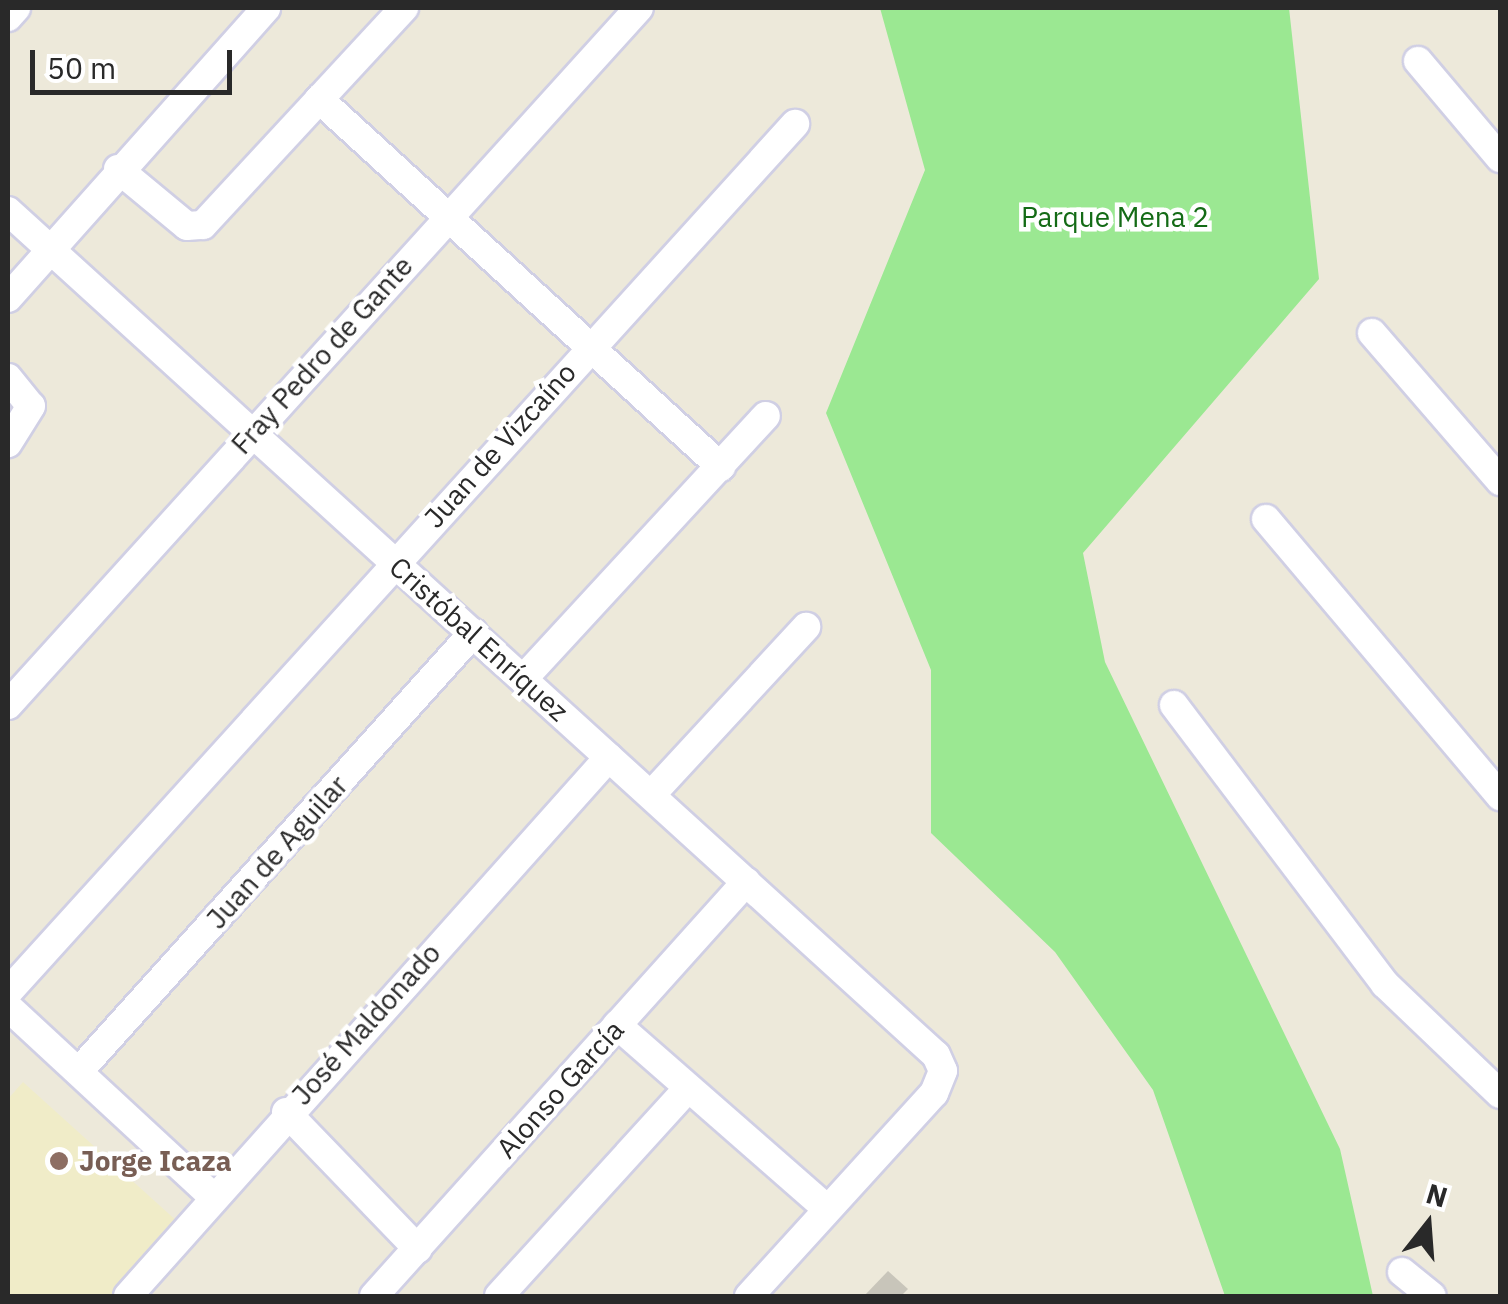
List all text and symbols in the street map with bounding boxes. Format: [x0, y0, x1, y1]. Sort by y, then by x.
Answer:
scale bar [35, 30, 238, 92]
text: 50 m [47, 48, 116, 87]
park label: Parque Mena 2 [1021, 200, 1209, 234]
street label: Fray Pedro de Gante [224, 249, 420, 461]
street label: Juan de Vizcaíno [417, 356, 583, 534]
street label: Cristóbal Enríquez [383, 550, 575, 728]
street label: Juan de Aguilar [200, 769, 354, 935]
street label: José Maldonado [285, 936, 447, 1112]
street label: Alonso García [489, 1013, 631, 1165]
place label: Jorge Icaza [79, 1144, 232, 1178]
marker: Jorge Icaza [48, 1150, 70, 1172]
north arrow [1378, 1174, 1478, 1274]
text: N [1422, 1174, 1452, 1215]

